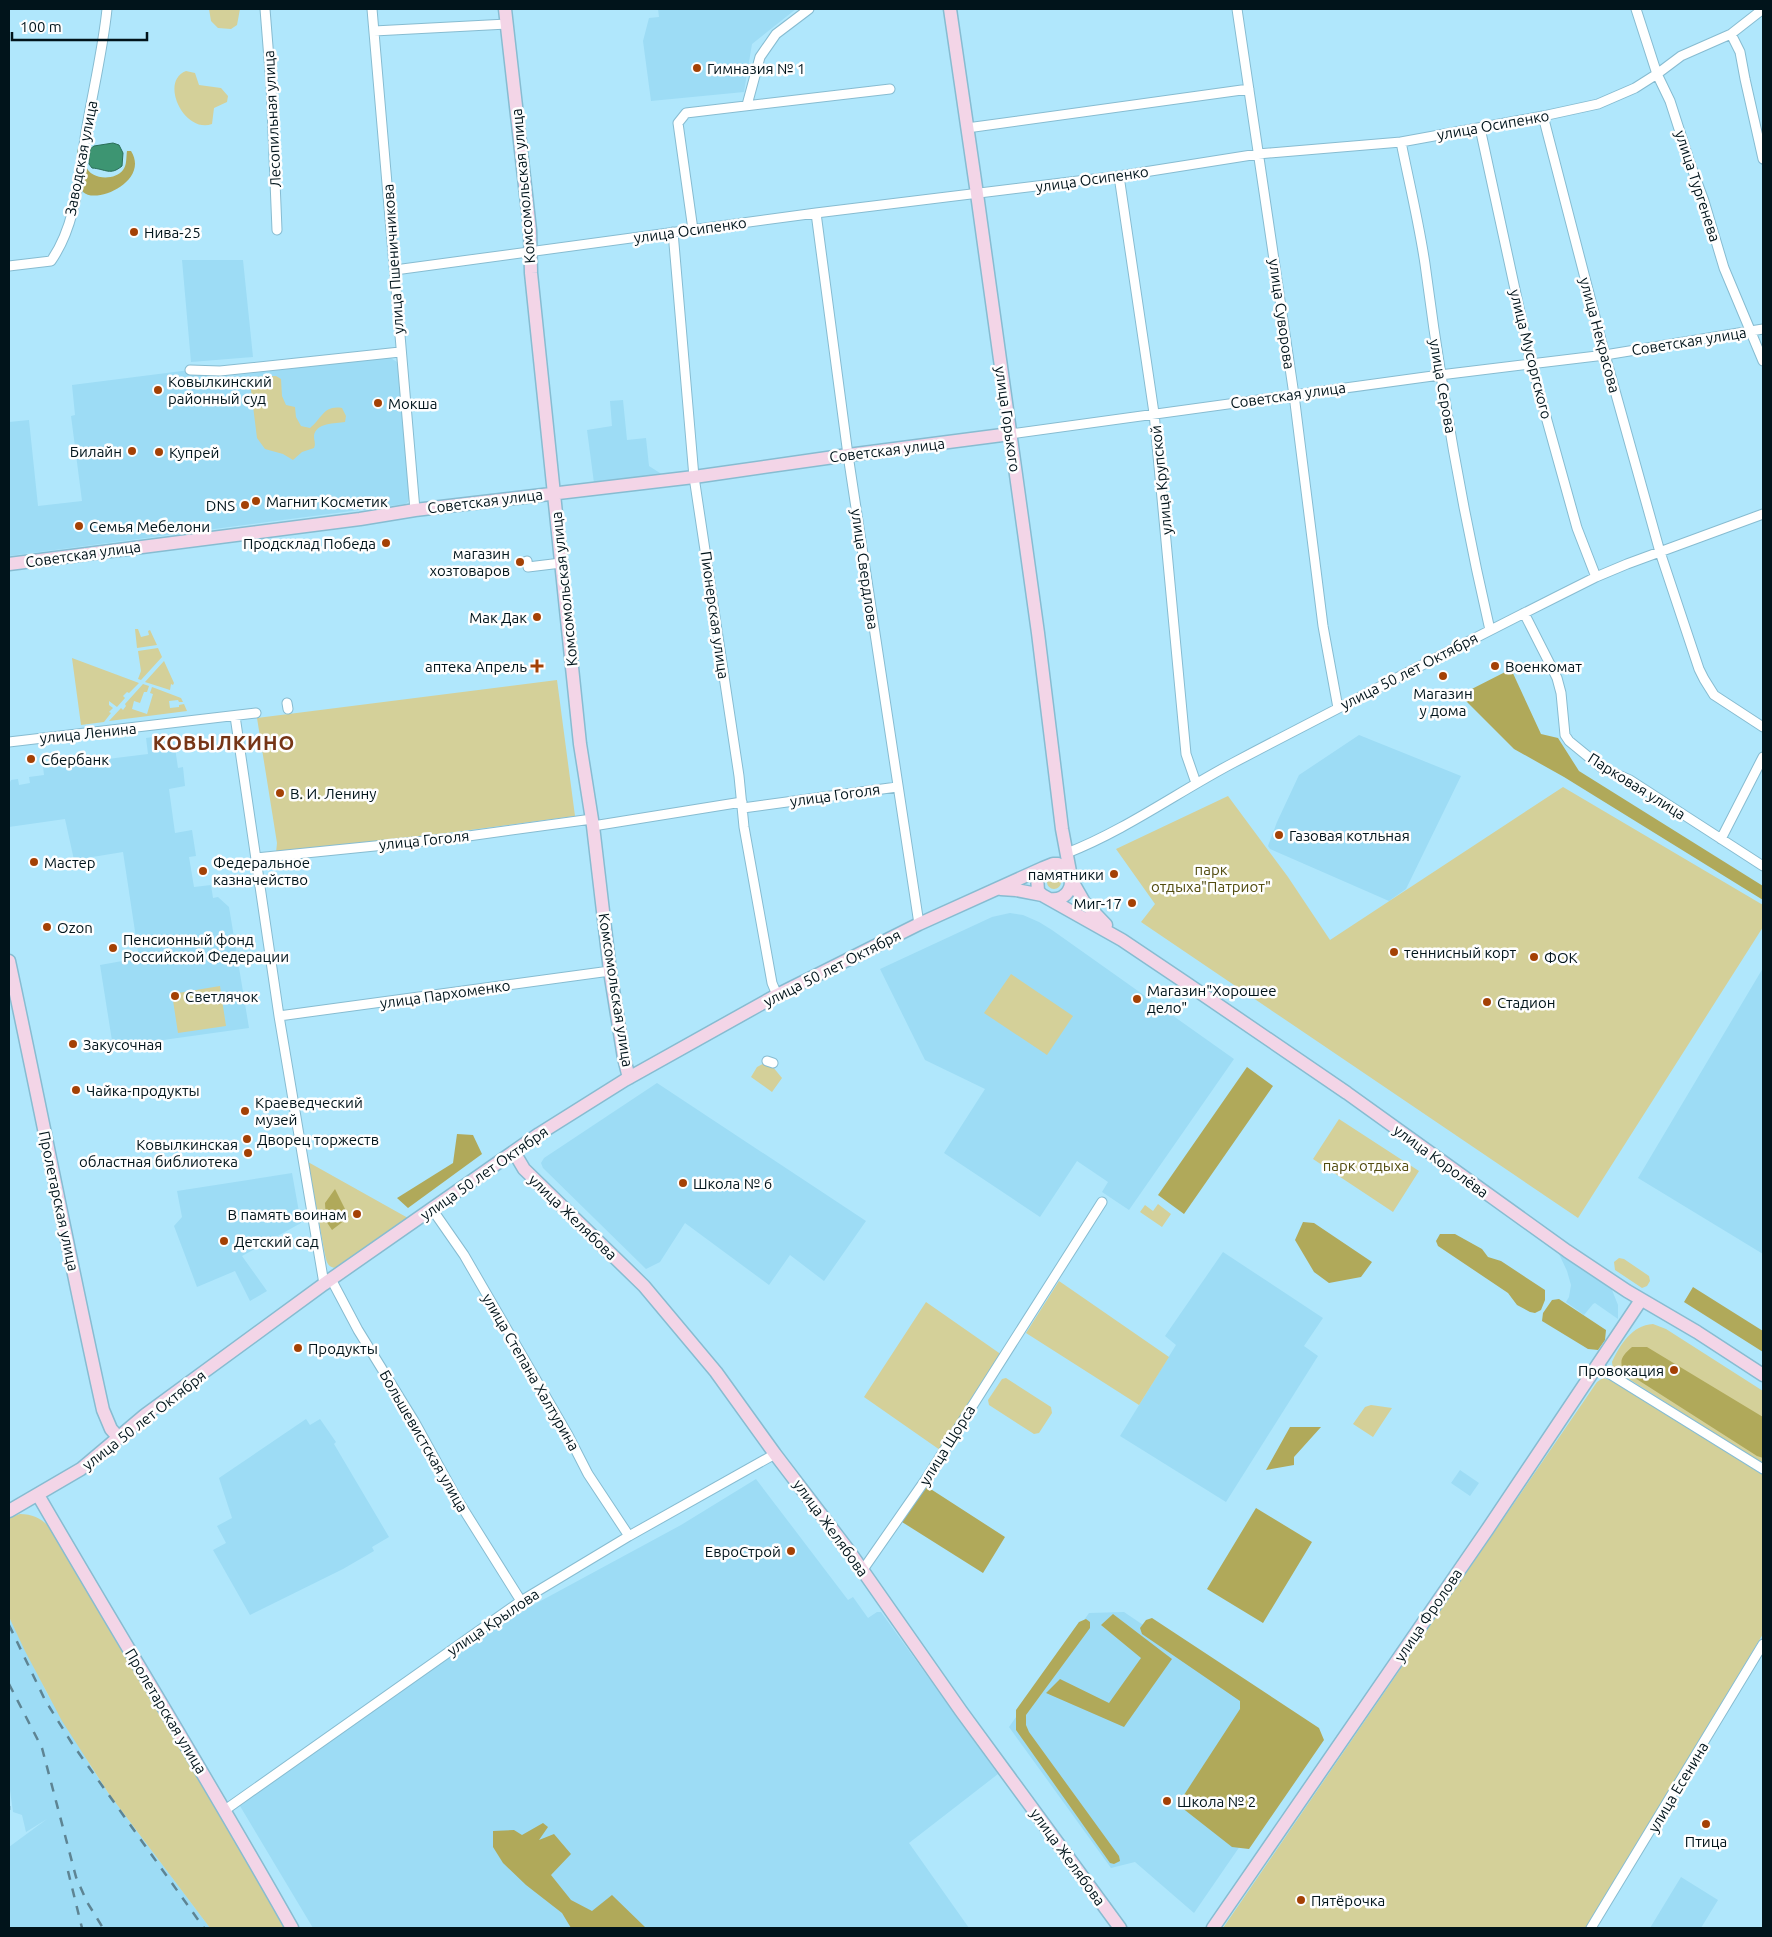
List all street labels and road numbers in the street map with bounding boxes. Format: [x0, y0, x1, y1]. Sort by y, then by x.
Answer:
street label: Лесопильная улица [260, 50, 284, 188]
street label: Заводская улица [61, 99, 101, 217]
street label: улица Осипенко [1435, 107, 1551, 143]
street label: Комсомольская улица [508, 108, 538, 264]
street label: улица Тургенева [1672, 128, 1724, 244]
street label: улица Осипенко [1034, 163, 1150, 195]
street label: улица Пшеничникова [379, 183, 407, 335]
street label: улица Осипенко [632, 214, 748, 246]
street label: улица Суворова [1266, 258, 1298, 370]
street label: улица Некрасова [1576, 275, 1624, 395]
street label: улица Мусоргского [1507, 287, 1555, 421]
street label: Советская улица [1630, 324, 1748, 358]
street label: улица Серова [1426, 337, 1460, 435]
street label: улица Горького [992, 365, 1024, 473]
street label: Советская улица [1229, 379, 1347, 411]
street label: улица Крупской [1147, 424, 1175, 536]
street label: Советская улица [828, 434, 946, 466]
street label: Советская улица [426, 485, 544, 517]
street label: улица Свердлова [848, 508, 882, 630]
street label: Комсомольская улица [547, 511, 581, 667]
street label: Советская улица [24, 538, 142, 570]
street label: Пионерская улица [698, 550, 732, 680]
street label: улица 50 лет Октября [1338, 629, 1480, 713]
street label: улица Ленина [39, 719, 137, 747]
street label: Парковая улица [1585, 749, 1689, 823]
street label: улица Гоголя [789, 780, 881, 810]
street label: улица Гоголя [378, 827, 470, 853]
street label: Комсомольская улица [595, 912, 637, 1068]
street label: улица 50 лет Октября [761, 926, 903, 1010]
street label: улица Пархоменко [379, 976, 511, 1012]
street label: улица Королёва [1390, 1121, 1492, 1201]
street label: улица 50 лет Октября [417, 1123, 551, 1223]
street label: Пролетарская улица [36, 1129, 82, 1273]
street label: улица Желябова [525, 1171, 621, 1263]
street label: улица Степана Халтурина [479, 1290, 583, 1454]
street label: улица 50 лет Октября [79, 1367, 209, 1473]
street label: Большевистская улица [376, 1367, 472, 1515]
street label: улица Щорса [916, 1402, 978, 1488]
street label: улица Желябова [790, 1476, 872, 1580]
street label: улица Фролова [1391, 1565, 1465, 1665]
street label: улица Крылова [444, 1585, 542, 1659]
street label: Пролетарская улица [122, 1645, 210, 1777]
street label: улица Есенина [1644, 1739, 1712, 1835]
street label: улица Желябова [1027, 1805, 1109, 1909]

